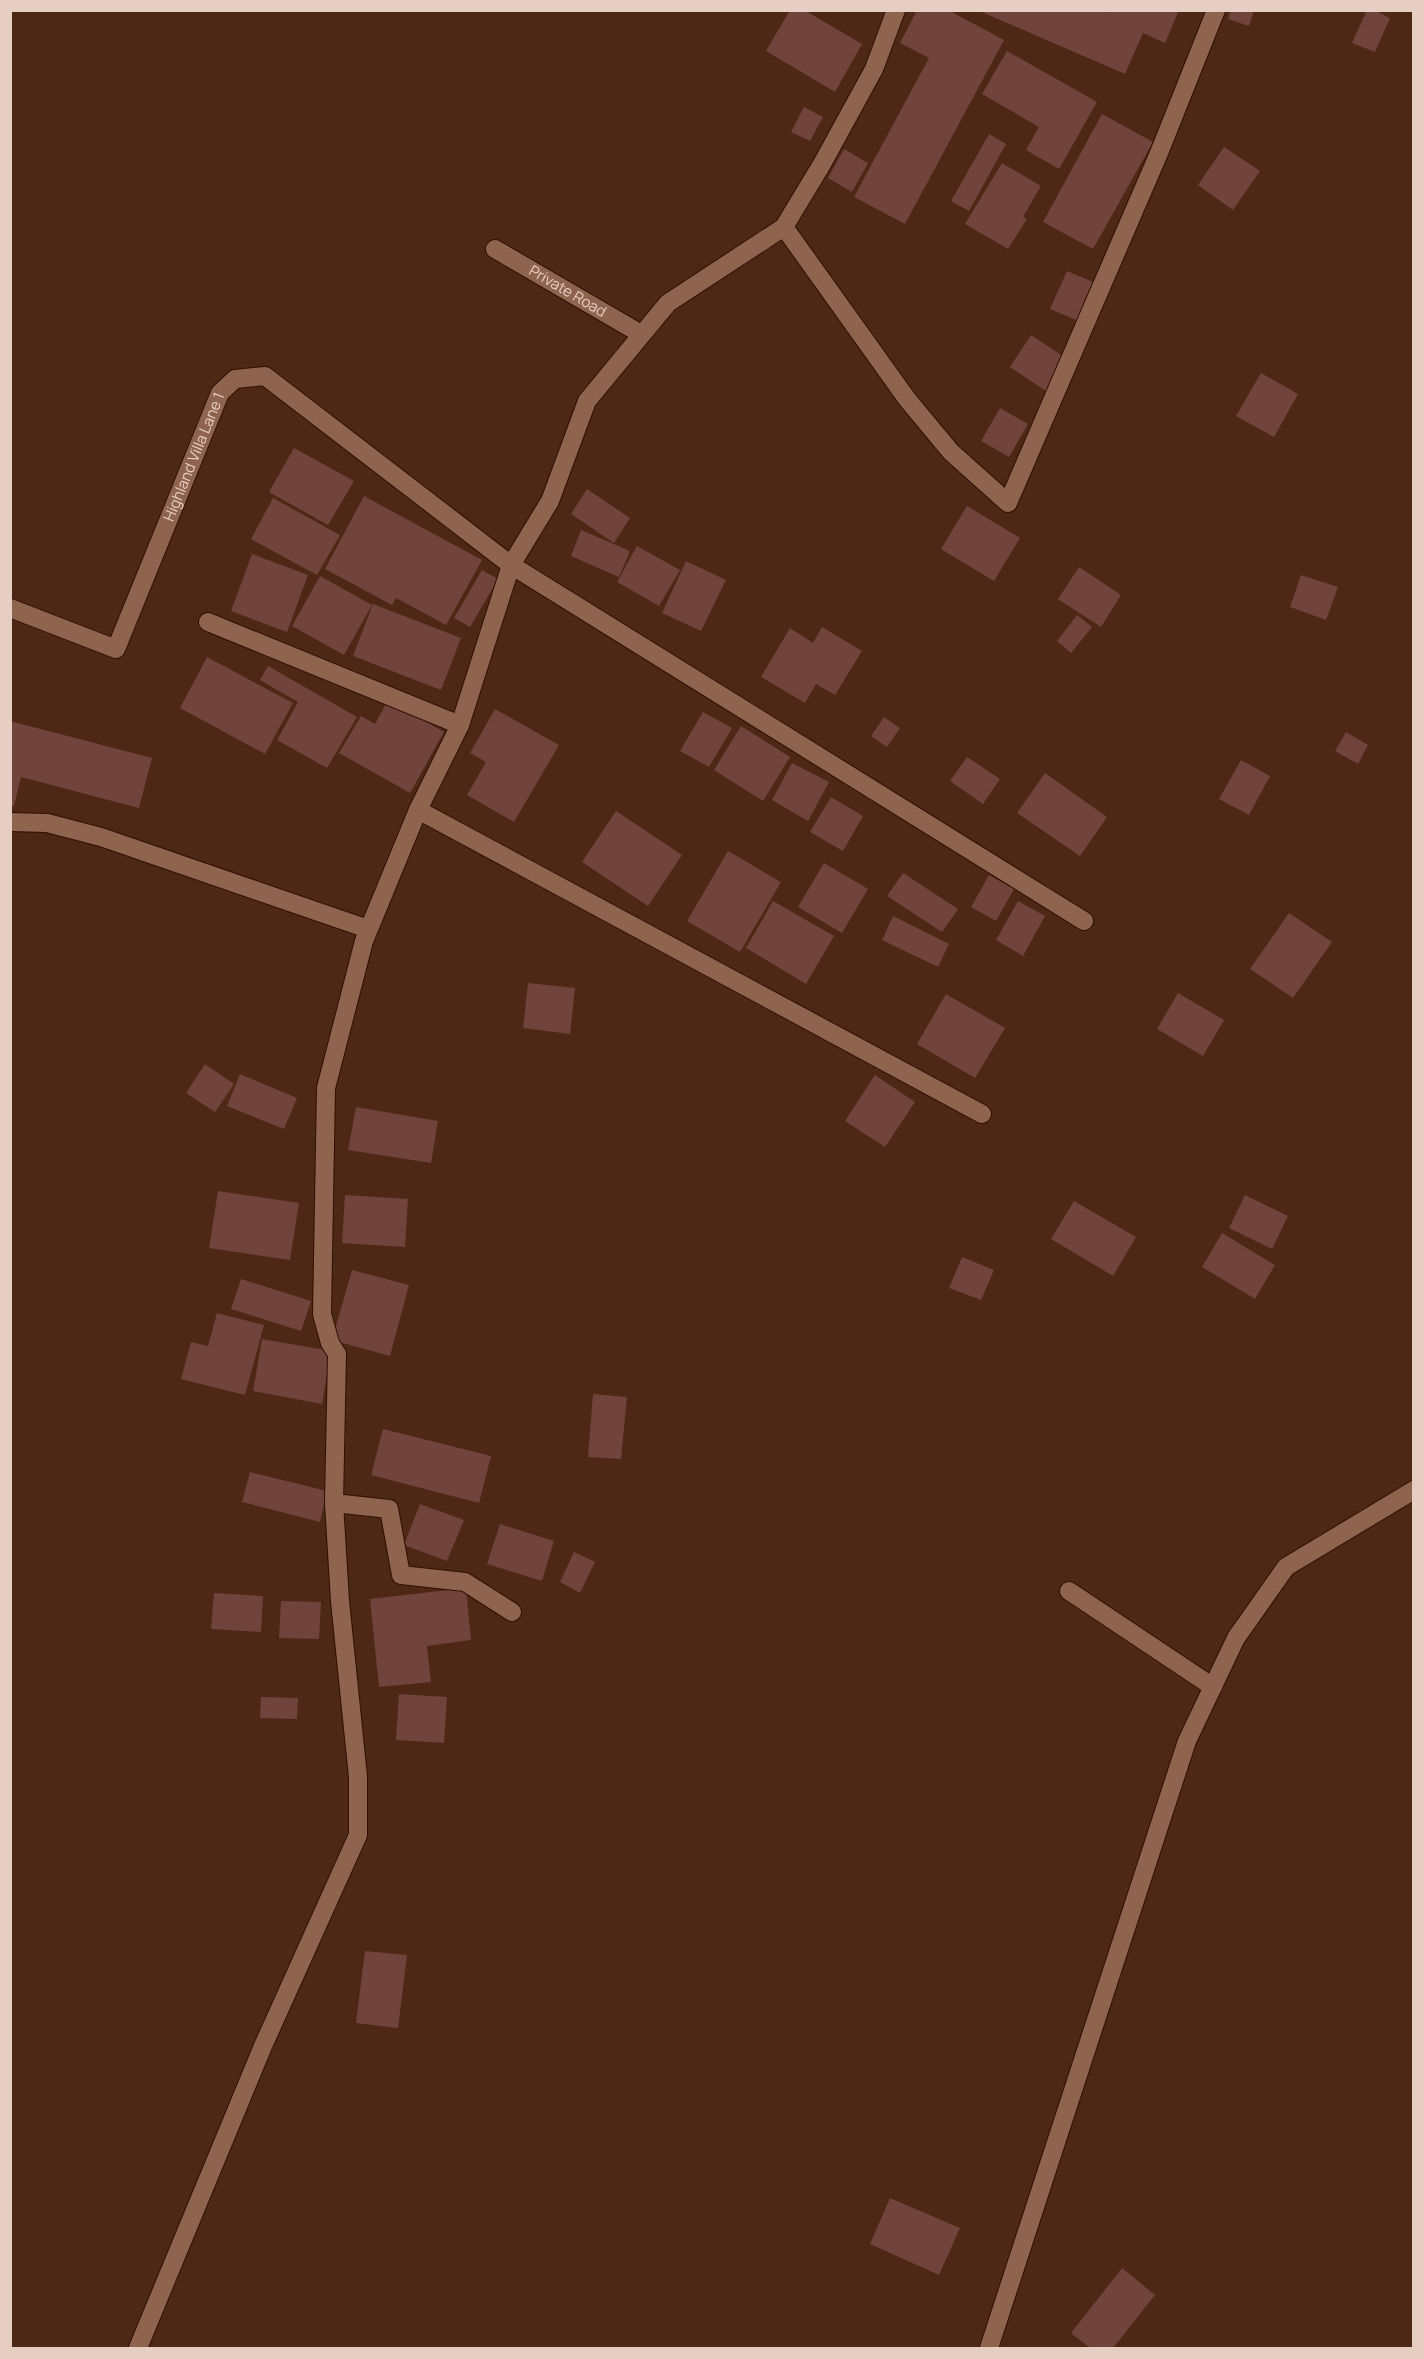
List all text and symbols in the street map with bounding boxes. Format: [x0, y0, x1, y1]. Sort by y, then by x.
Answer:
street label: Private Road [525, 260, 611, 322]
street label: Highland Villa Lane 1 [158, 389, 229, 524]

